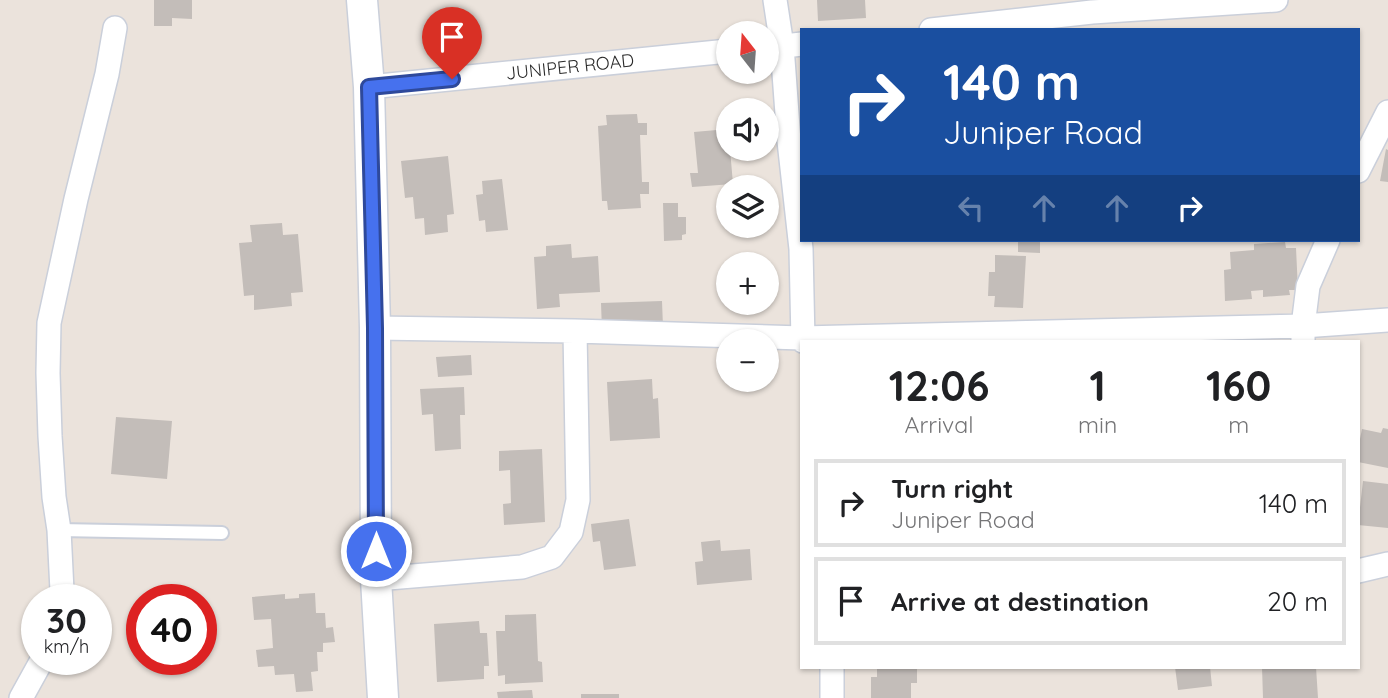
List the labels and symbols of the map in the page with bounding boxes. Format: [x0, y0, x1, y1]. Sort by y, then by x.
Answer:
pin [422, 7, 482, 79]
north arrow [716, 21, 779, 84]
street label: JUNIPER ROAD [505, 48, 635, 85]
position arrow [339, 514, 413, 588]
speed limit sign: 40 [126, 584, 217, 675]

